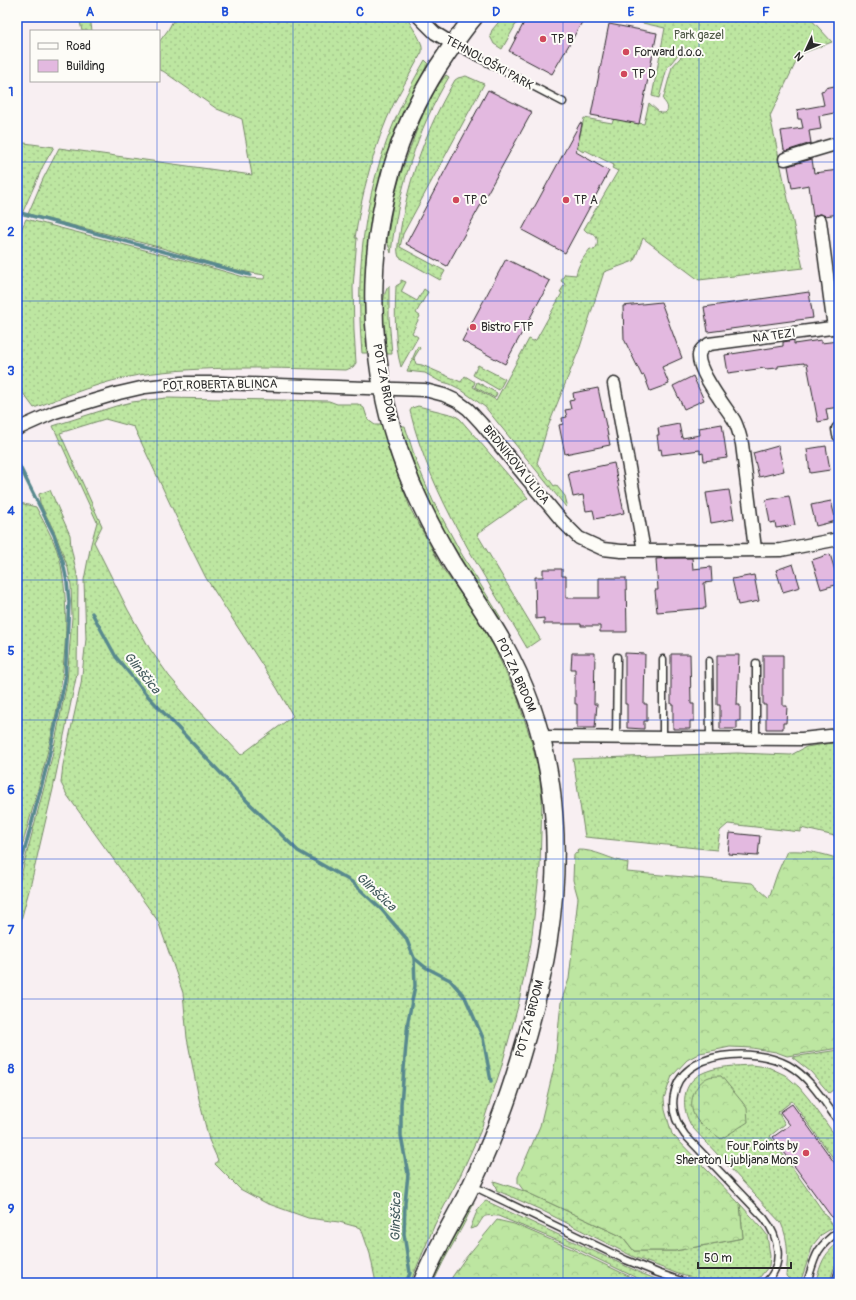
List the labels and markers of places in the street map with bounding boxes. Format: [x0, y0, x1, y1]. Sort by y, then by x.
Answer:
place label: TP B [551, 32, 574, 47]
marker: TP B [538, 34, 548, 44]
place label: Forward d.o.o. [634, 45, 704, 60]
marker: Forward d.o.o. [621, 47, 631, 57]
place label: TP D [632, 67, 656, 82]
marker: TP D [619, 69, 629, 79]
place label: TP C [464, 193, 487, 208]
place label: TP A [574, 193, 598, 208]
marker: TP C [451, 195, 461, 205]
marker: TP A [561, 195, 571, 205]
place label: Bistro FTP [481, 320, 534, 335]
marker: Bistro FTP [468, 322, 478, 332]
place label: Four Points by Sheraton Ljubljana Mons [675, 1139, 799, 1168]
marker: Four Points by Sheraton Ljubljana Mons [801, 1148, 811, 1158]

